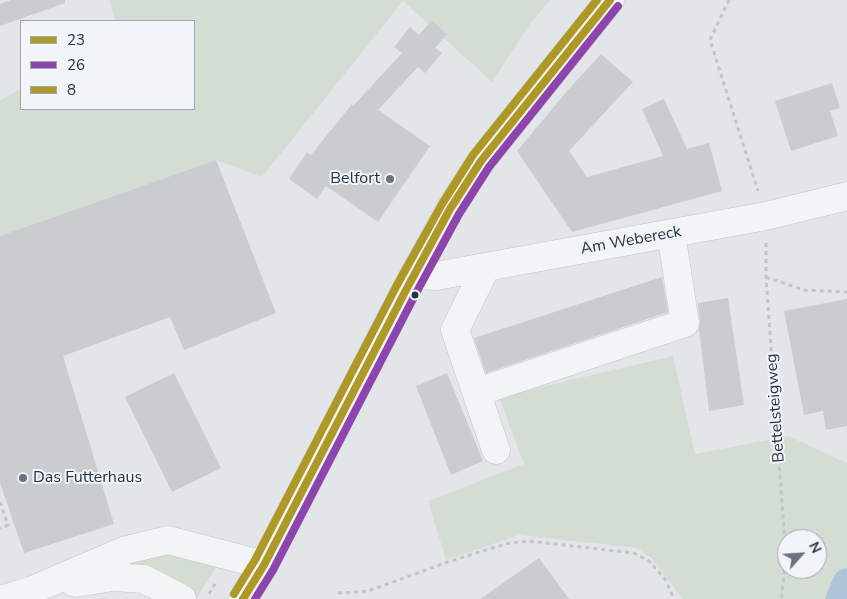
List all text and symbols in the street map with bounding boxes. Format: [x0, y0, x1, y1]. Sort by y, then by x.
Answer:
legend [20, 20, 195, 110]
text: 23 [67, 30, 85, 50]
text: 26 [67, 55, 85, 75]
text: 8 [67, 80, 76, 100]
place label: Belfort [330, 169, 380, 189]
marker: Belfort [384, 173, 396, 185]
street label: Am Webereck [579, 223, 683, 259]
unlabelled marker [410, 290, 420, 300]
street label: Bettelsteigweg [763, 353, 789, 463]
place label: Das Futterhaus [33, 468, 142, 488]
marker: Das Futterhaus [17, 472, 29, 484]
north arrow [777, 529, 827, 579]
text: N [804, 539, 826, 557]

